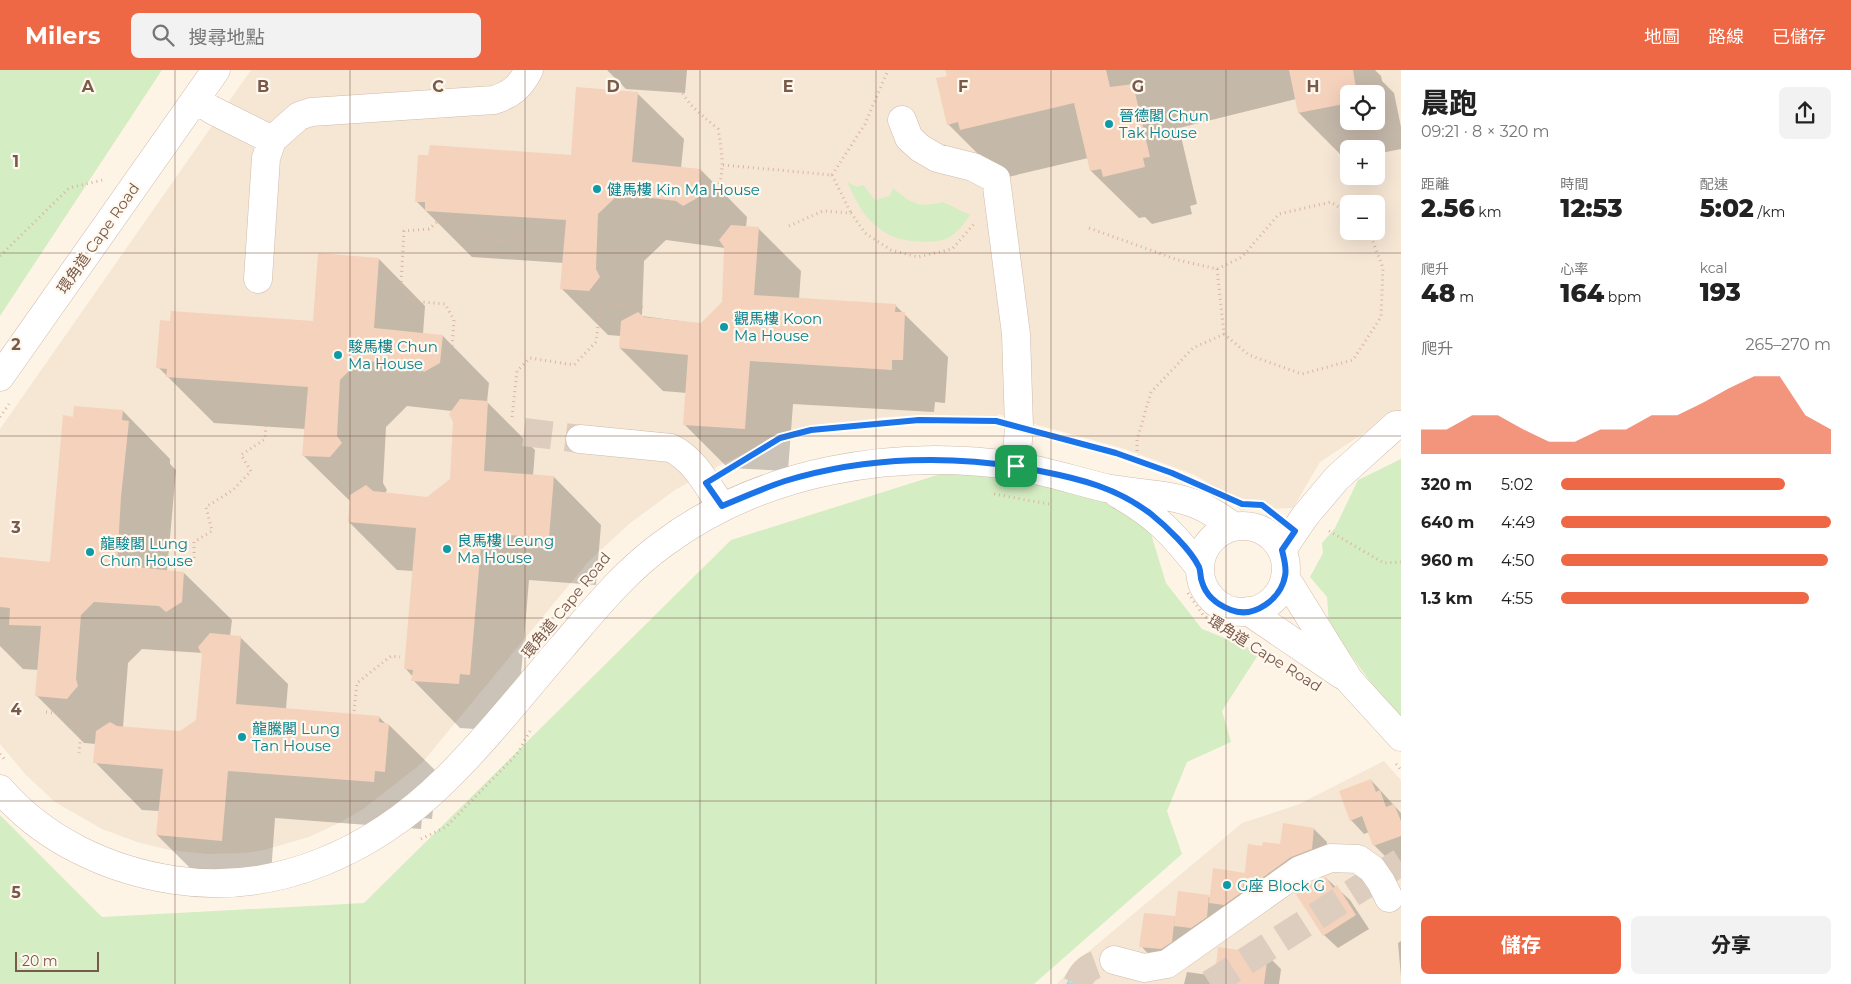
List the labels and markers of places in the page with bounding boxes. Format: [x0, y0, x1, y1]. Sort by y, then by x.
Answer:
place label: 晉德閣 Chun Tak House [1119, 106, 1209, 142]
marker: 晉德閣 Chun Tak House [1103, 118, 1115, 130]
place label: 健馬樓 Kin Ma House [607, 180, 760, 199]
marker: 健馬樓 Kin Ma House [591, 183, 603, 195]
place label: 觀馬樓 Koon Ma House [734, 309, 822, 345]
marker: 觀馬樓 Koon Ma House [718, 321, 730, 333]
place label: 駿馬樓 Chun Ma House [348, 337, 438, 373]
marker: 駿馬樓 Chun Ma House [332, 349, 344, 361]
pin [995, 445, 1037, 487]
place label: 良馬樓 Leung Ma House [457, 531, 554, 567]
place label: 龍駿閣 Lung Chun House [100, 534, 193, 570]
marker: 良馬樓 Leung Ma House [441, 543, 453, 555]
marker: 龍駿閣 Lung Chun House [84, 546, 96, 558]
place label: 龍騰閣 Lung Tan House [252, 719, 340, 755]
marker: 龍騰閣 Lung Tan House [236, 731, 248, 743]
place label: G座 Block G [1237, 876, 1325, 895]
marker: G座 Block G [1221, 879, 1233, 891]

